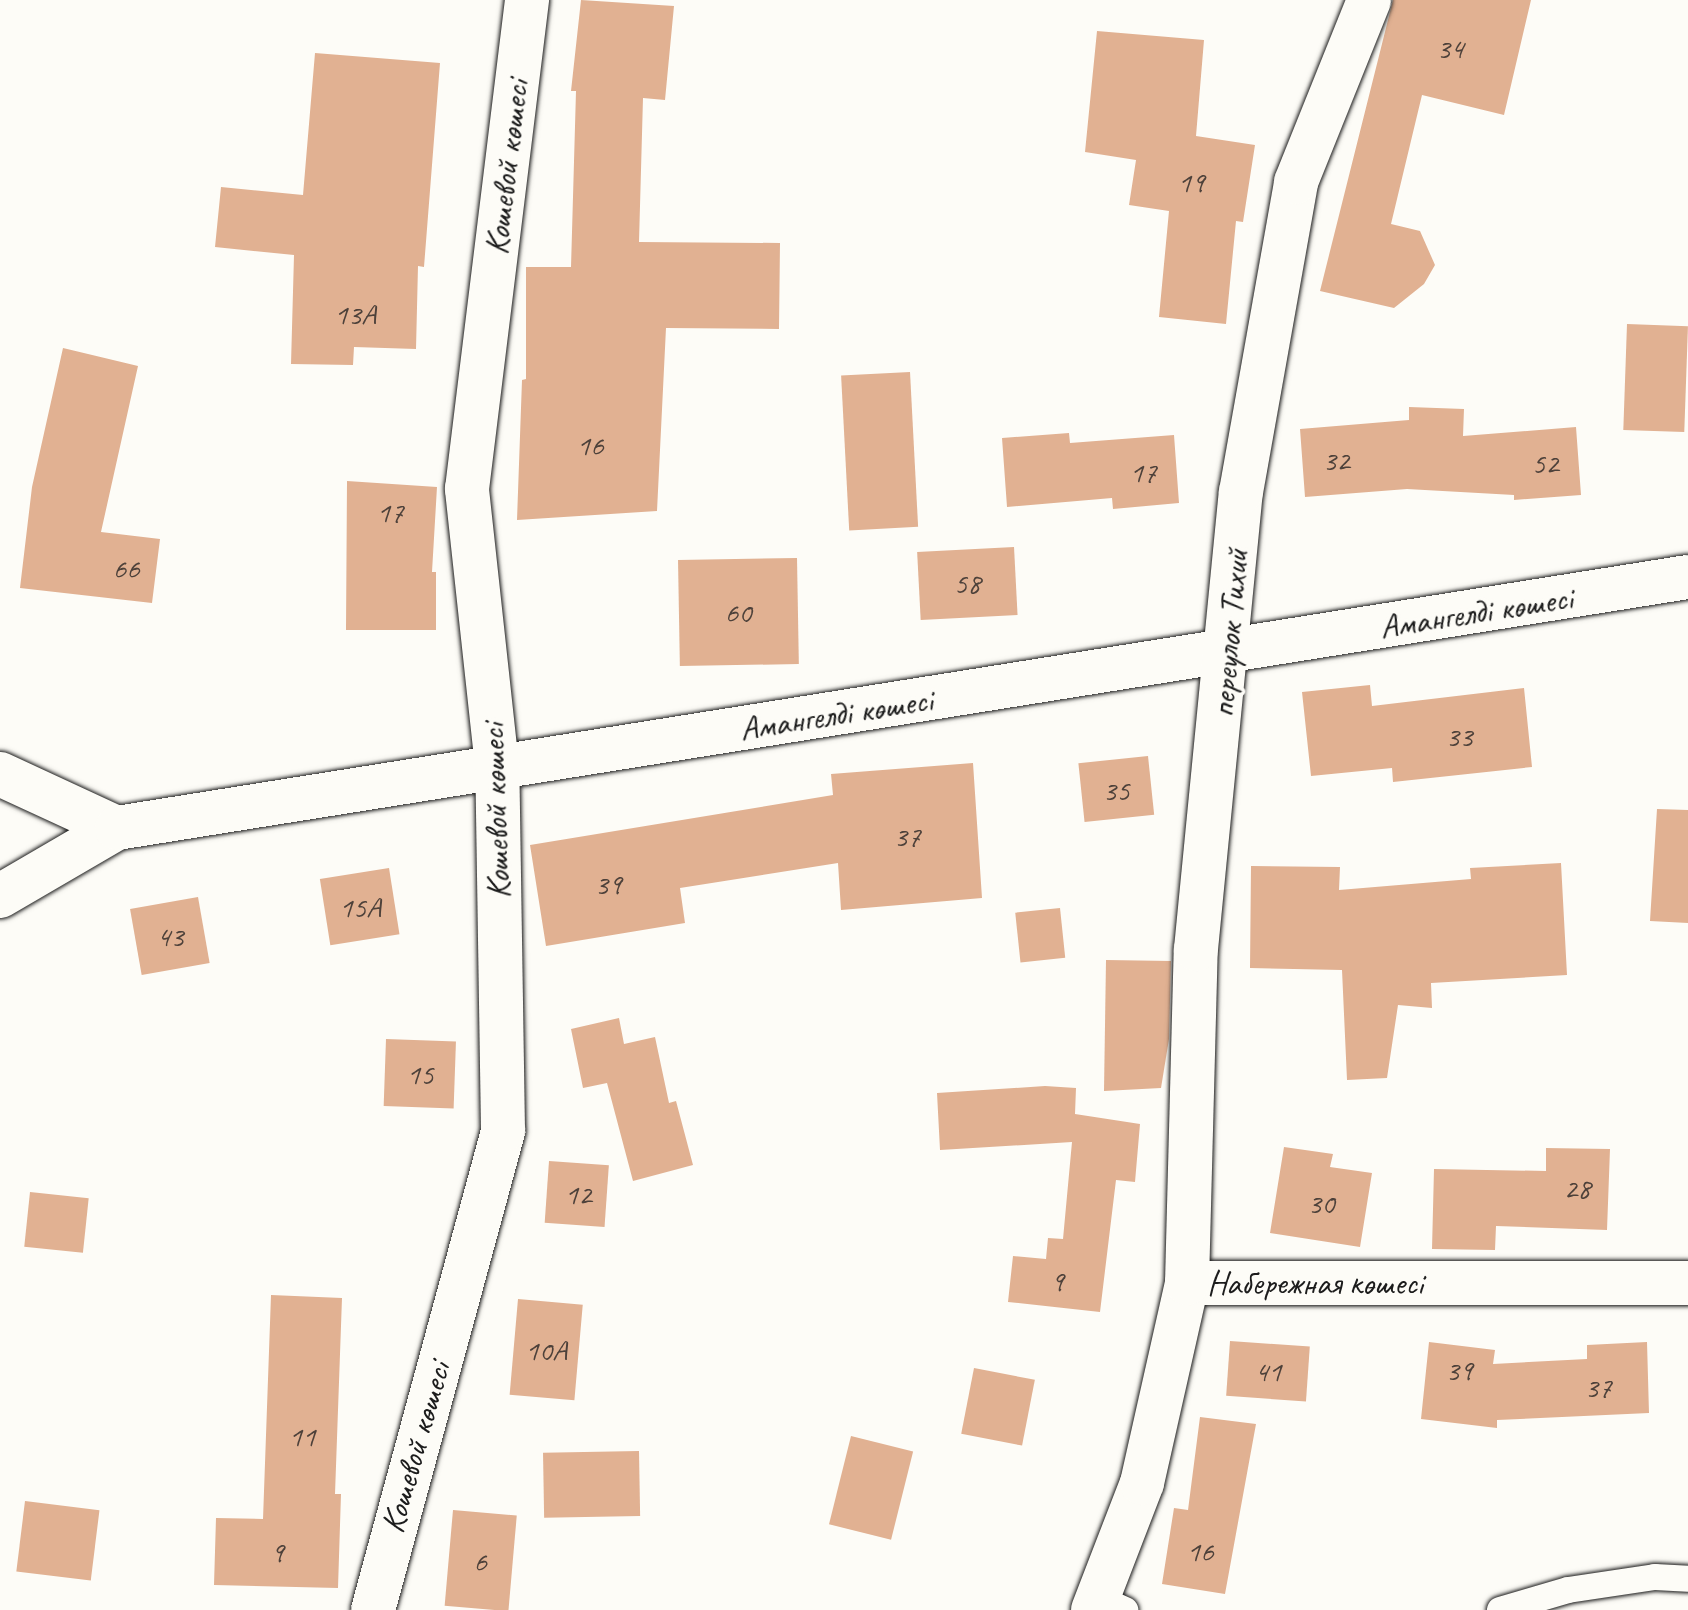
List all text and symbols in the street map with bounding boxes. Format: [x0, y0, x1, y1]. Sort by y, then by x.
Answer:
house number: 34 [1437, 30, 1463, 66]
street label: Кошевой көшесі [475, 77, 537, 257]
house number: 19 [1178, 164, 1204, 200]
house number: 13А [334, 296, 376, 332]
house number: 16 [577, 427, 603, 463]
house number: 32 [1323, 442, 1349, 478]
house number: 52 [1532, 445, 1558, 481]
house number: 17 [1130, 454, 1156, 490]
house number: 17 [377, 494, 403, 530]
street label: переулок Тихий [1201, 547, 1257, 719]
house number: 66 [113, 550, 139, 586]
house number: 58 [954, 565, 980, 601]
street label: Амангелді көшесі [1377, 577, 1575, 647]
house number: 60 [725, 594, 751, 630]
street label: Амангелді көшесі [737, 679, 935, 749]
house number: 33 [1446, 718, 1472, 754]
street label: Кошевой көшесі [472, 722, 518, 900]
house number: 35 [1103, 772, 1129, 808]
house number: 37 [894, 818, 920, 854]
house number: 39 [595, 866, 621, 902]
house number: 15А [339, 889, 381, 925]
house number: 43 [157, 918, 183, 954]
house number: 15 [407, 1056, 433, 1092]
house number: 28 [1564, 1170, 1590, 1206]
house number: 12 [565, 1176, 591, 1212]
house number: 30 [1308, 1185, 1334, 1221]
house number: 9 [1050, 1263, 1064, 1299]
street label: Набережная көшесі [1207, 1263, 1423, 1303]
house number: 10А [525, 1332, 567, 1368]
house number: 39 [1446, 1352, 1472, 1388]
house number: 41 [1255, 1353, 1281, 1389]
street label: Кошевой көшесі [371, 1357, 459, 1537]
house number: 37 [1585, 1369, 1611, 1405]
house number: 11 [289, 1418, 315, 1454]
house number: 16 [1187, 1533, 1213, 1569]
house number: 9 [270, 1534, 284, 1570]
house number: 6 [473, 1543, 487, 1579]

